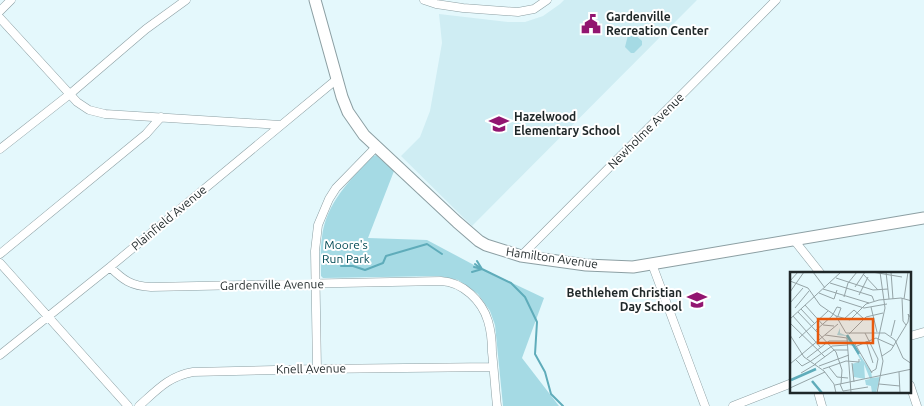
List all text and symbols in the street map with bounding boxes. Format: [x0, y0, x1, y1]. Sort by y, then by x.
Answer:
place label: Gardenville Recreation Center [606, 10, 709, 37]
public building icon: Gardenville Recreation Center [580, 13, 602, 35]
street label: Newholme Avenue [605, 90, 686, 171]
place label: Hazelwood Elementary School [514, 110, 620, 137]
school or university icon: Hazelwood Elementary School [488, 113, 510, 135]
street label: Plainfield Avenue [129, 183, 209, 253]
park label: Moore's Run Park [322, 238, 370, 265]
street label: Hamilton Avenue [505, 245, 599, 270]
inset map [790, 272, 912, 394]
street label: Gardenville Avenue [220, 277, 324, 292]
place label: Bethlehem Christian Day School [567, 286, 682, 313]
school or university icon: Bethlehem Christian Day School [686, 289, 708, 311]
street label: Knell Avenue [276, 361, 346, 376]

